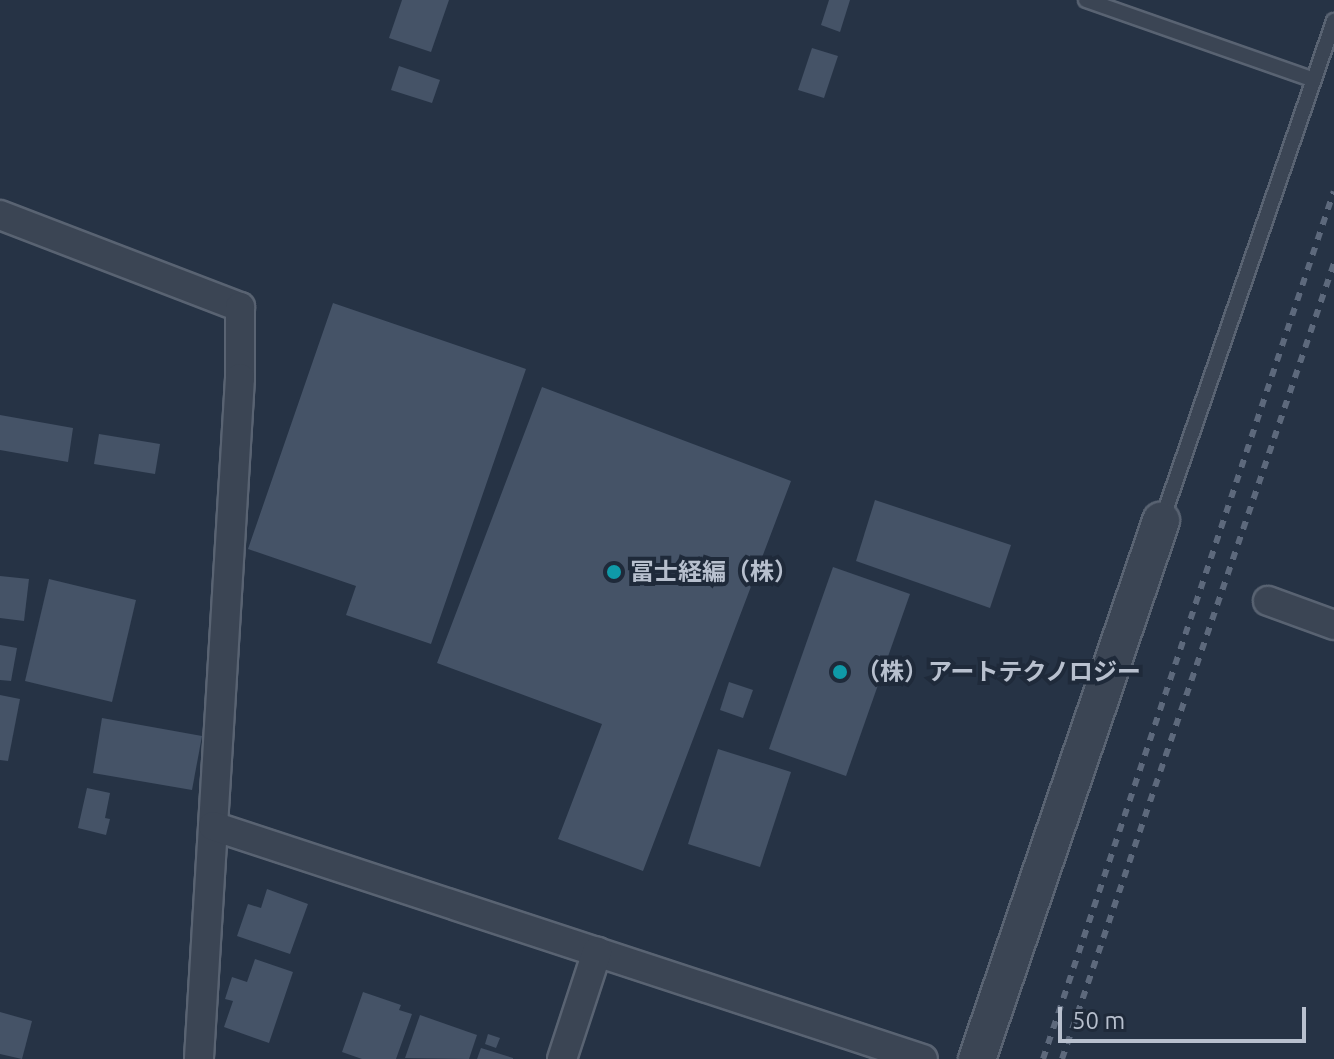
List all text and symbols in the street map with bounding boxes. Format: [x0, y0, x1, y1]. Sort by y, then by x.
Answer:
place label: 冨士経編（株） [630, 558, 798, 586]
marker: 冨士経編（株） [605, 563, 623, 581]
place label: （株）アートテクノロジー [856, 658, 1143, 686]
marker: （株）アートテクノロジー [831, 663, 849, 681]
scale bar [1062, 991, 1310, 1041]
text: 50 m [1072, 1007, 1125, 1034]

